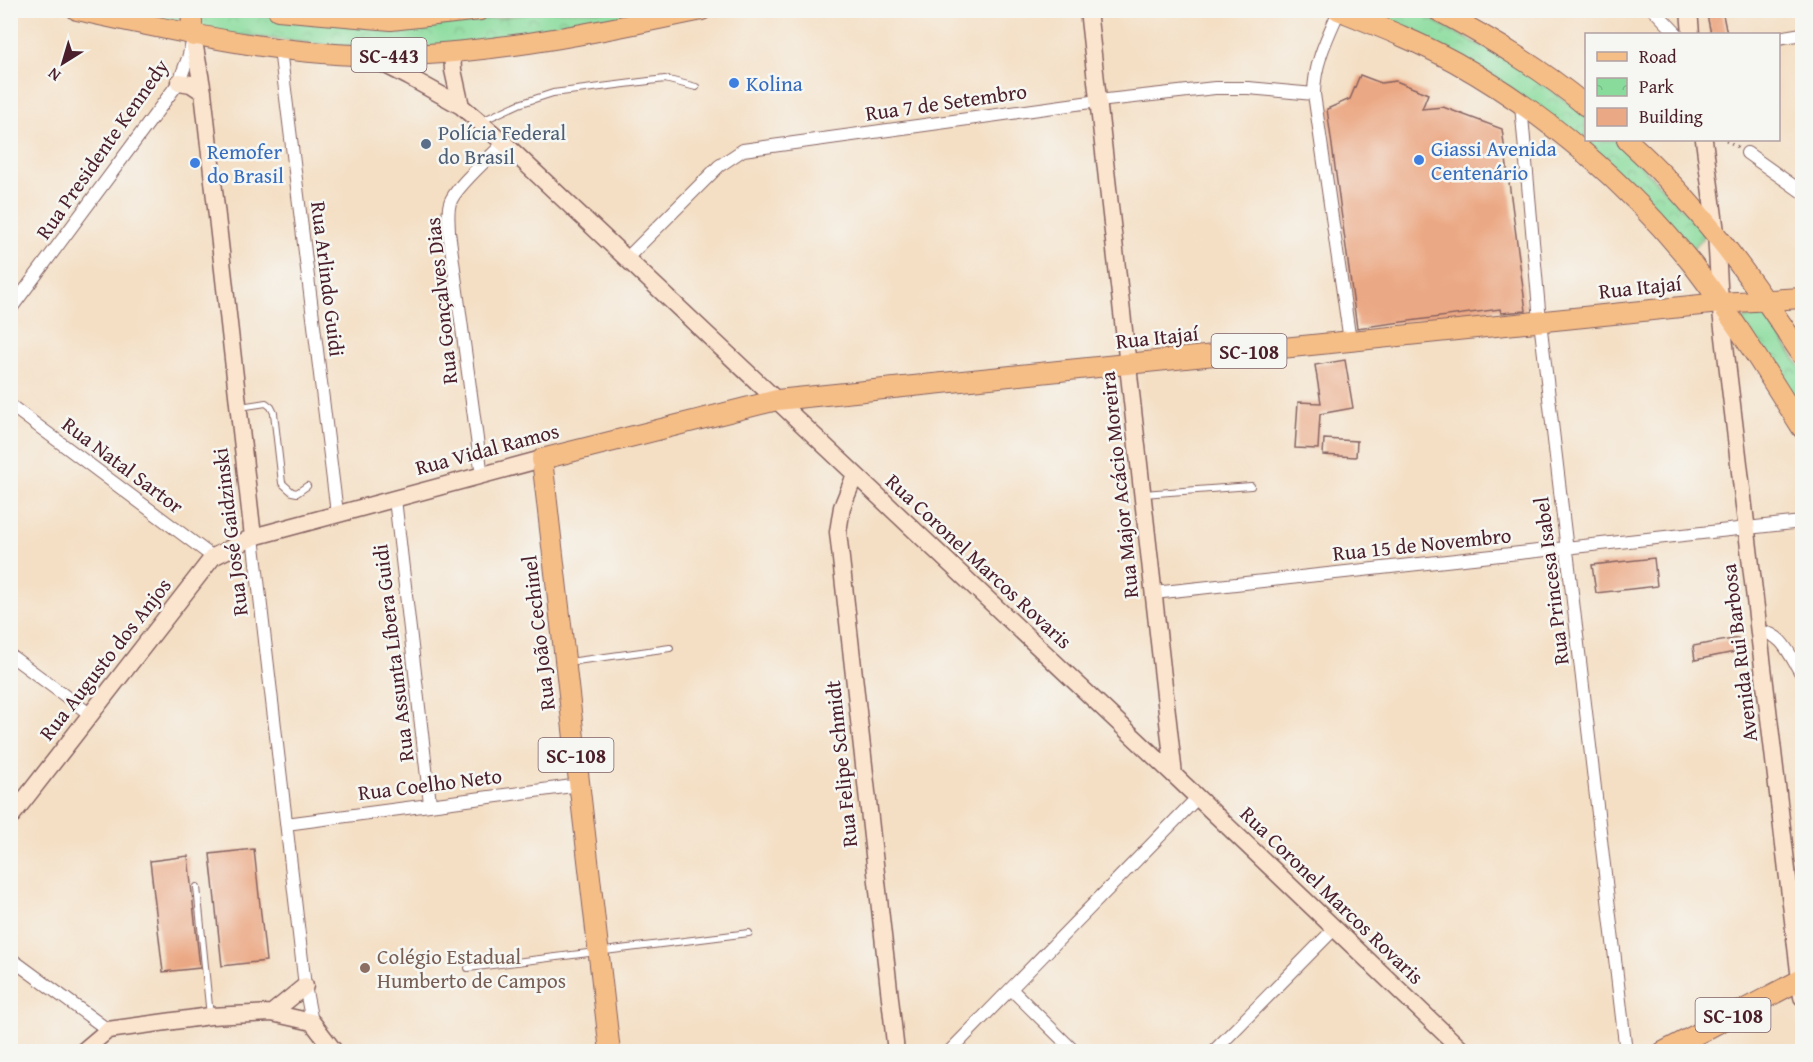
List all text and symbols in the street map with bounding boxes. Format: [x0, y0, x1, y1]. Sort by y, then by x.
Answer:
north arrow [33, 33, 93, 93]
legend [1585, 33, 1780, 141]
road number: SC-443 [352, 38, 426, 72]
text: Road [1639, 43, 1677, 70]
street label: Rua Presidente Kennedy [28, 52, 176, 245]
text: N [42, 62, 65, 88]
place label: Kolina [746, 68, 803, 99]
text: Park [1639, 73, 1675, 100]
street label: Rua 7 de Setembro [863, 75, 1029, 129]
marker: Kolina [727, 76, 741, 90]
text: Building [1639, 103, 1703, 130]
place label: Polícia Federal do Brasil [438, 117, 566, 172]
place label: Giassi Avenida Centenário [1431, 133, 1557, 188]
place label: Remofer do Brasil [207, 136, 284, 191]
marker: Polícia Federal do Brasil [419, 137, 433, 151]
marker: Giassi Avenida Centenário [1412, 153, 1426, 167]
marker: Remofer do Brasil [188, 156, 202, 170]
street label: Rua Arlindo Guidi [303, 200, 353, 359]
street label: Rua Gonçalves Dias [417, 216, 465, 386]
street label: Rua Itajaí [1597, 267, 1684, 307]
street label: Rua Itajaí [1114, 317, 1201, 357]
road number: SC-108 [1212, 334, 1286, 368]
street label: Rua Major Acácio Moreira [1092, 370, 1146, 600]
street label: Rua Natal Sartor [56, 409, 191, 521]
street label: Rua Vidal Ramos [412, 415, 562, 483]
street label: Rua José Gaidzinski [204, 446, 256, 618]
street label: Rua Coronel Marcos Rovaris [879, 466, 1079, 656]
street label: Rua Princesa Isabel [1525, 495, 1577, 667]
street label: Rua 15 de Novembro [1331, 519, 1513, 569]
street label: Rua Assunta Líbera Guidi [364, 542, 422, 764]
street label: Rua João Cechinel [513, 554, 563, 712]
street label: Avenida Rui Barbosa [1713, 562, 1765, 744]
street label: Rua Augusto dos Anjos [31, 571, 179, 747]
street label: Rua Felipe Schmidt [817, 678, 865, 849]
road number: SC-108 [538, 738, 614, 772]
street label: Rua Coelho Neto [356, 760, 504, 808]
street label: Rua Coronel Marcos Rovaris [1233, 799, 1431, 991]
place label: Colégio Estadual Humberto de Campos [377, 941, 566, 996]
marker: Colégio Estadual Humberto de Campos [358, 961, 372, 975]
road number: SC-108 [1696, 998, 1770, 1032]

